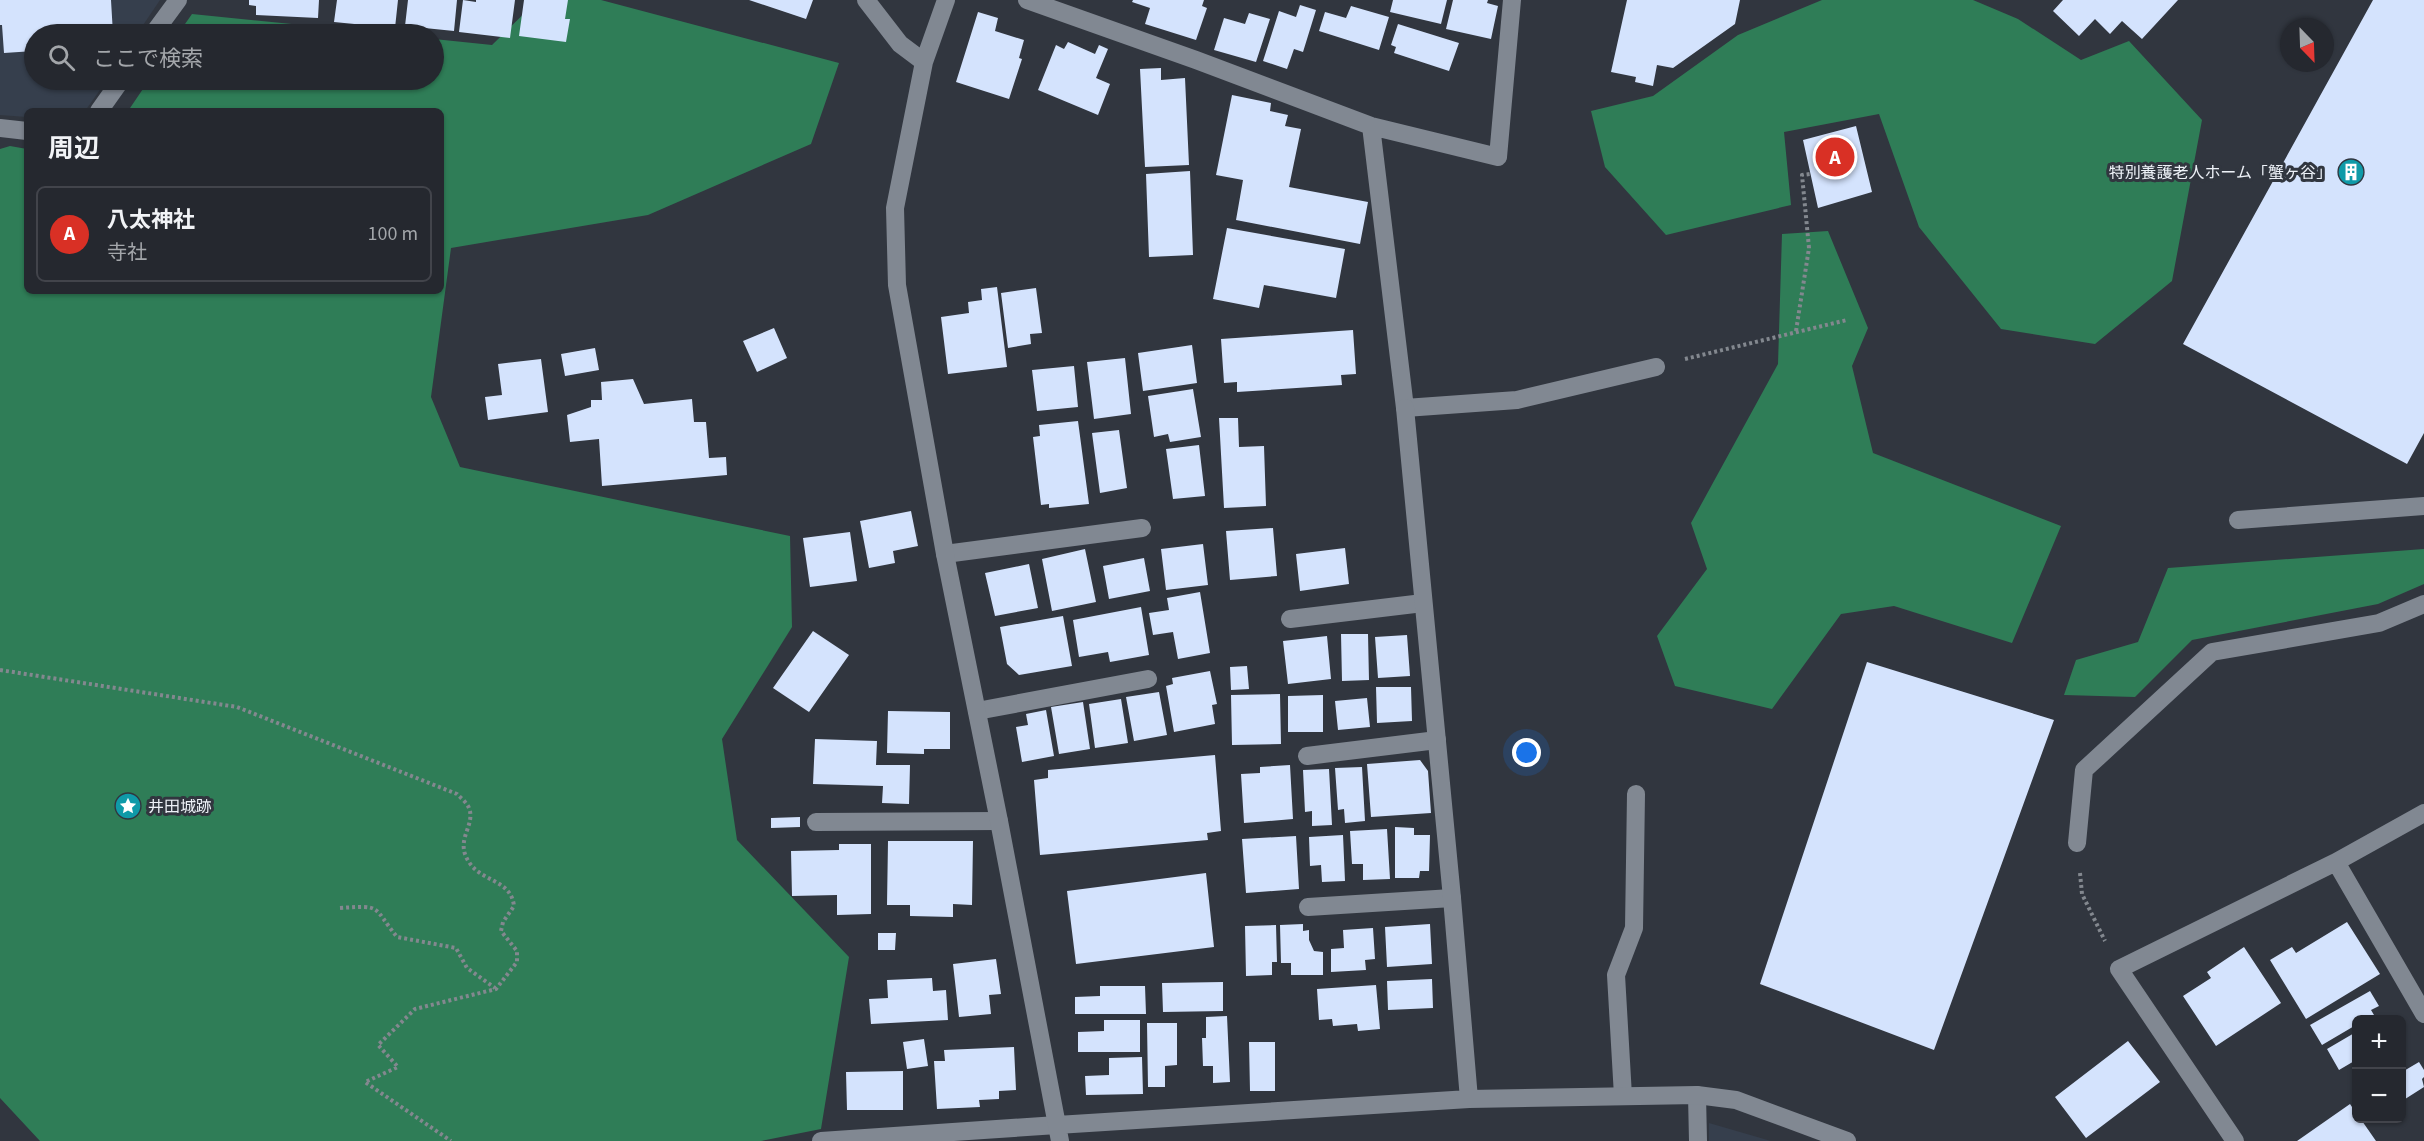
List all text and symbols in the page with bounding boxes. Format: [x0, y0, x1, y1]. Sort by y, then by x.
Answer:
north arrow [2280, 18, 2334, 72]
search box [24, 24, 444, 90]
icon: search [45, 41, 78, 74]
text: ここで検索 [93, 43, 203, 75]
text: 周辺 [48, 130, 100, 167]
pin: A [1816, 134, 1854, 180]
building icon: 特別養護老人ホーム「蟹ヶ谷」 [2336, 157, 2366, 187]
place label: 特別養護老人ホーム「蟹ヶ谷」 [2108, 162, 2332, 184]
text: 八太神社 [107, 204, 195, 236]
text: A [64, 220, 75, 248]
text: 100 m [368, 220, 418, 248]
text: 寺社 [107, 239, 147, 267]
your location [1512, 738, 1541, 767]
place icon: 井田城跡 [113, 791, 143, 821]
place label: 井田城跡 [148, 796, 212, 818]
map controls [2352, 1015, 2406, 1123]
button: + [2352, 1015, 2406, 1069]
button: − [2352, 1069, 2406, 1123]

